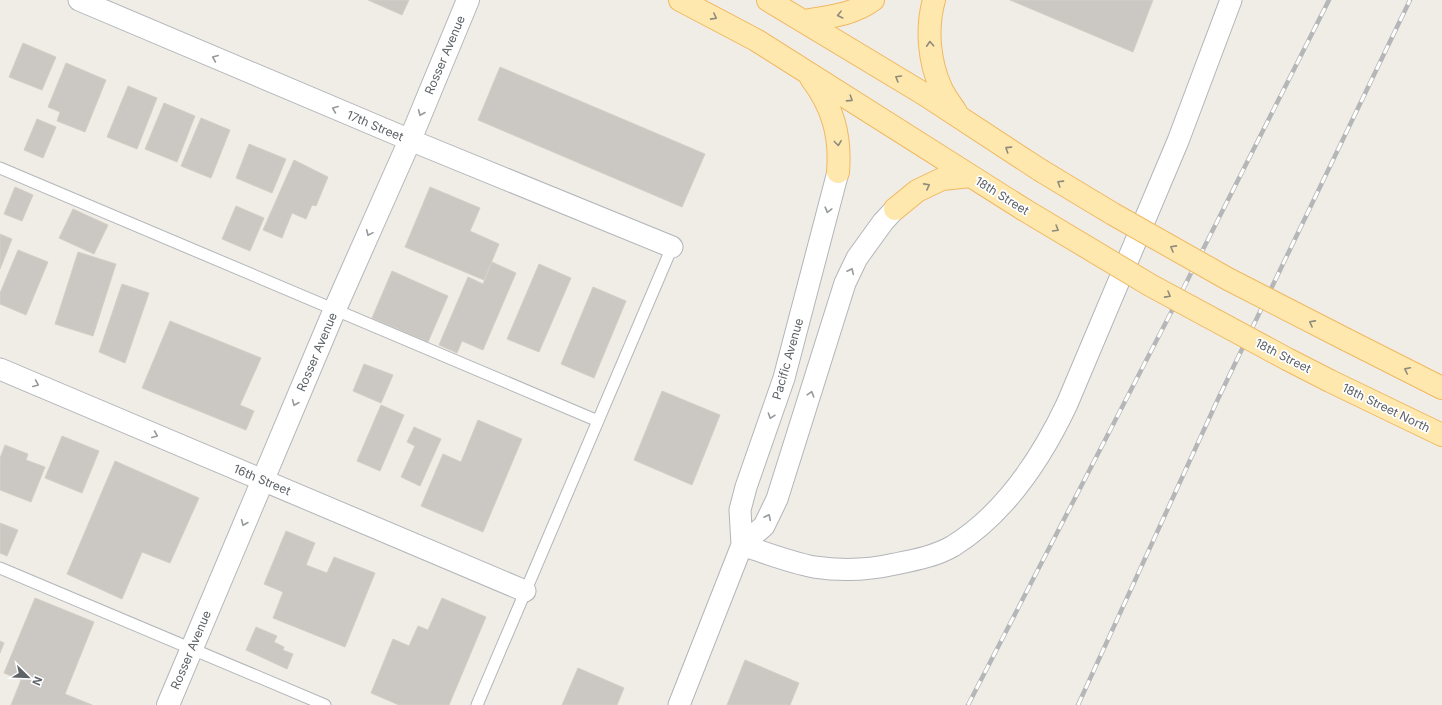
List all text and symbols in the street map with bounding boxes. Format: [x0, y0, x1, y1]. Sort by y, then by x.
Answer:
one-way arrow [837, 10, 843, 18]
street label: Rosser Avenue [421, 13, 468, 97]
one-way arrow [710, 13, 718, 20]
one-way arrow [926, 41, 935, 47]
one-way arrow [212, 55, 220, 63]
one-way arrow [895, 76, 902, 83]
one-way arrow [846, 94, 853, 102]
one-way arrow [332, 105, 339, 113]
street label: 17th Street [345, 107, 406, 144]
one-way arrow [418, 109, 426, 117]
one-way arrow [833, 140, 842, 146]
one-way arrow [1005, 147, 1012, 154]
street label: 18th Street [973, 173, 1032, 218]
one-way arrow [1057, 180, 1064, 187]
one-way arrow [923, 183, 930, 191]
one-way arrow [824, 206, 833, 213]
one-way arrow [1052, 225, 1059, 232]
one-way arrow [366, 228, 374, 236]
one-way arrow [1170, 245, 1177, 252]
one-way arrow [846, 268, 854, 275]
one-way arrow [1164, 291, 1171, 298]
street label: Rosser Avenue [293, 310, 340, 394]
street label: Pacific Avenue [769, 316, 806, 401]
one-way arrow [1309, 320, 1316, 328]
street label: 18th Street [1253, 335, 1314, 376]
one-way arrow [1404, 368, 1411, 375]
one-way arrow [31, 379, 39, 387]
street label: 18th Street North [1340, 380, 1433, 435]
one-way arrow [806, 391, 815, 398]
one-way arrow [292, 399, 300, 407]
one-way arrow [767, 412, 775, 419]
one-way arrow [151, 430, 159, 438]
street label: 16th Street [231, 461, 293, 498]
one-way arrow [763, 514, 771, 521]
one-way arrow [241, 520, 249, 527]
street label: Rosser Avenue [167, 608, 214, 692]
north arrow [8, 657, 48, 697]
text: N [29, 674, 45, 688]

